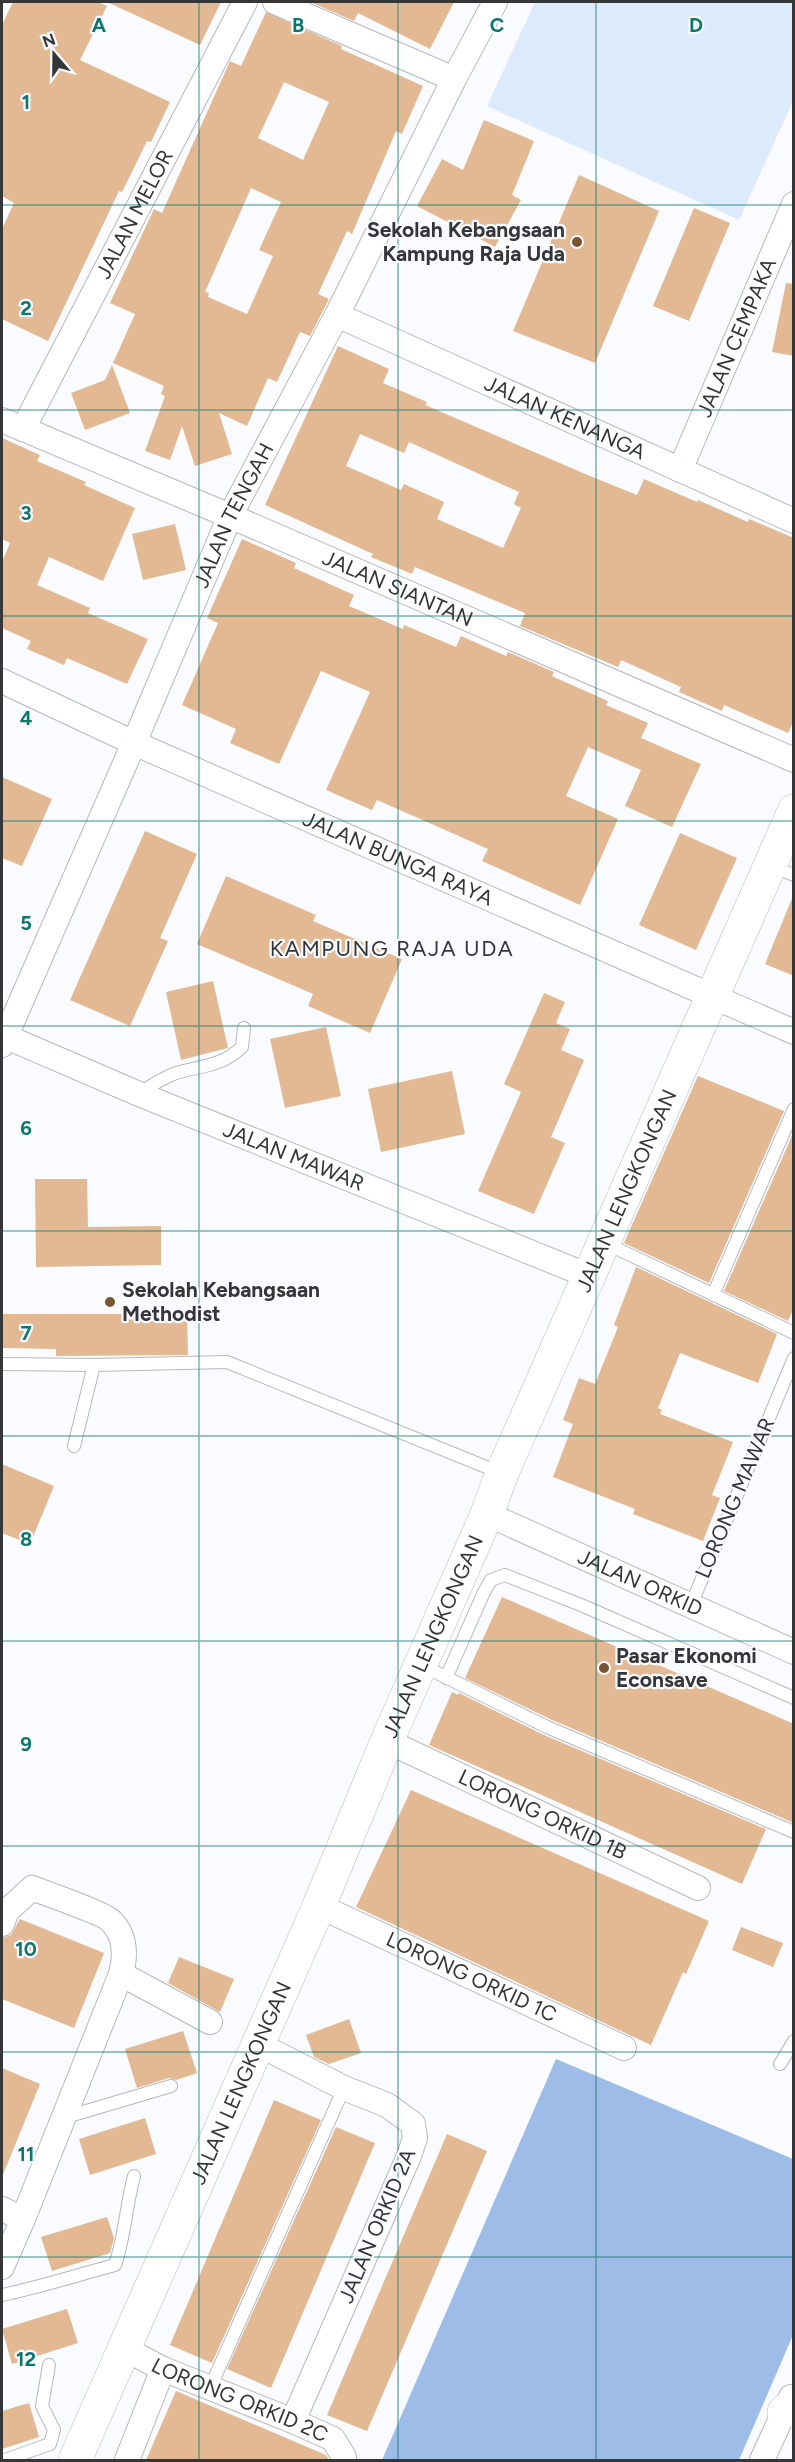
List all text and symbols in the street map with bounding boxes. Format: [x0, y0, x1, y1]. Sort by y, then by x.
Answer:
text: A [92, 13, 107, 37]
text: B [292, 13, 304, 37]
text: C [490, 13, 504, 37]
text: D [689, 13, 703, 37]
north arrow [24, 24, 84, 84]
text: N [40, 29, 58, 51]
text: 1 [22, 90, 30, 114]
street label: JALAN MELOR [90, 145, 178, 283]
place label: Sekolah Kebangsaan Kampung Raja Uda [367, 217, 565, 266]
marker: Sekolah Kebangsaan Kampung Raja Uda [570, 235, 584, 249]
street label: JALAN CEMPAKA [691, 254, 781, 421]
text: 2 [20, 296, 32, 320]
street label: JALAN KENANGA [481, 370, 649, 464]
street label: JALAN TENGAH [188, 439, 279, 592]
text: 3 [20, 501, 32, 525]
street label: JALAN SIANTAN [319, 545, 477, 632]
text: 4 [20, 706, 33, 730]
street label: JALAN BUNGA RAYA [299, 806, 497, 911]
text: 5 [20, 911, 32, 935]
district label: KAMPUNG RAJA UDA [270, 935, 514, 962]
street label: JALAN LENGKONGAN [570, 1085, 682, 1296]
text: 6 [20, 1116, 32, 1140]
street label: JALAN MAWAR [220, 1116, 368, 1196]
place label: Sekolah Kebangsaan Methodist [122, 1277, 320, 1326]
marker: Sekolah Kebangsaan Methodist [103, 1295, 117, 1309]
text: 7 [20, 1321, 32, 1345]
street label: LORONG MAWAR [689, 1414, 780, 1582]
text: 8 [20, 1527, 32, 1551]
street label: JALAN LENGKONGAN [377, 1531, 488, 1742]
street label: JALAN ORKID [574, 1544, 707, 1621]
place label: Pasar Ekonomi Econsave [616, 1643, 757, 1692]
marker: Pasar Ekonomi Econsave [597, 1661, 611, 1675]
text: 9 [20, 1732, 32, 1756]
street label: LORONG ORKID 1B [455, 1764, 631, 1864]
street label: LORONG ORKID 1C [382, 1926, 561, 2027]
text: 10 [15, 1937, 37, 1961]
street label: JALAN LENGKONGAN [185, 1978, 296, 2188]
text: 11 [18, 2142, 34, 2166]
street label: JALAN ORKID 2A [333, 2145, 420, 2307]
text: 12 [16, 2347, 36, 2371]
street label: LORONG ORKID 2C [147, 2352, 332, 2447]

